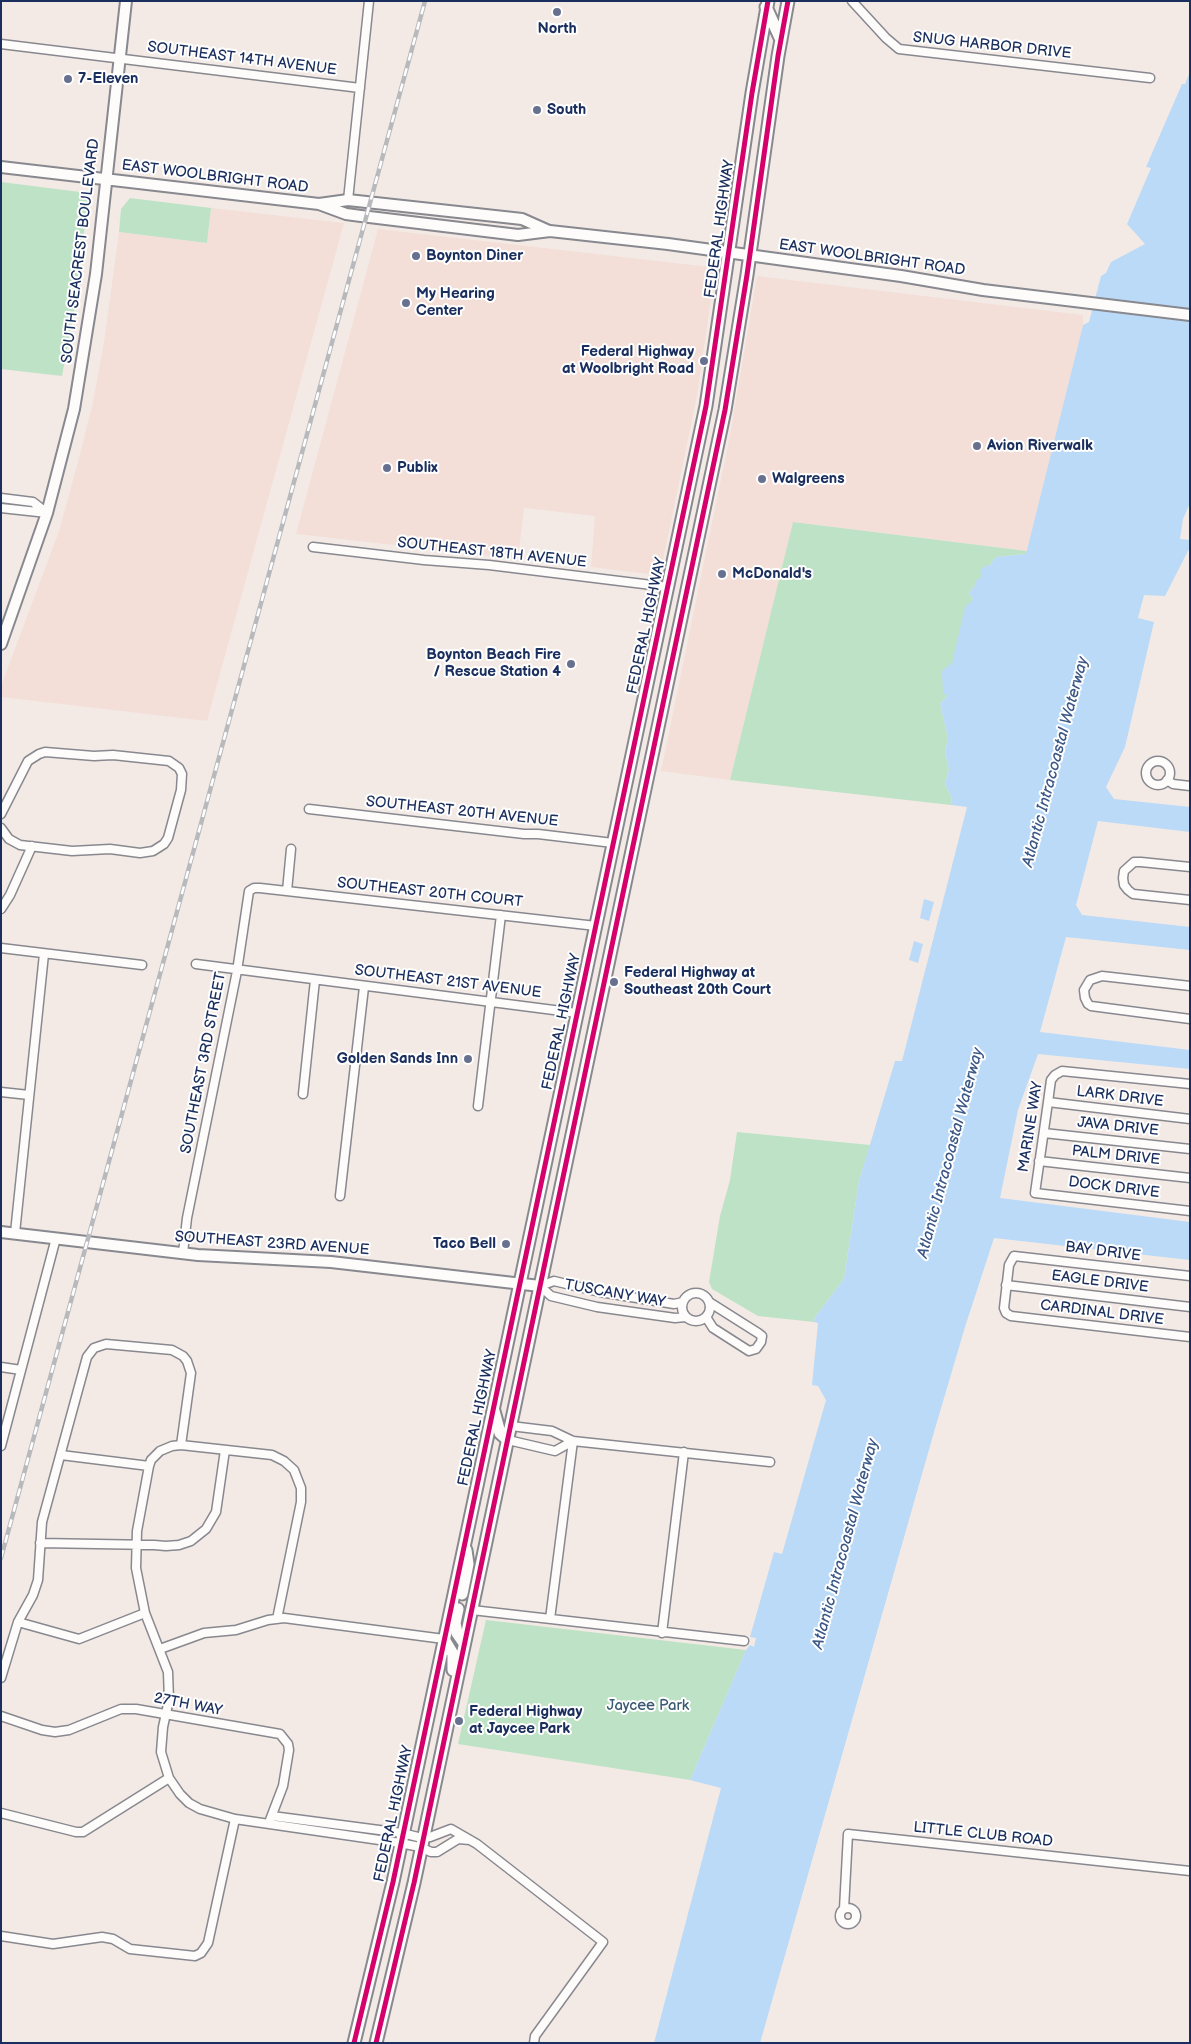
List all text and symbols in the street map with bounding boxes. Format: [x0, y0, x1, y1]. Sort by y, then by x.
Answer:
marker: North [551, 6, 563, 18]
place label: North [537, 20, 577, 38]
street label: SNUG HARBOR DRIVE [912, 29, 1072, 63]
street label: SOUTHEAST 14TH AVENUE [146, 38, 338, 80]
place label: 7-Eleven [78, 70, 138, 88]
marker: 7-Eleven [62, 73, 74, 85]
place label: South [547, 101, 586, 119]
marker: South [531, 104, 543, 116]
street label: SOUTH SEACREST BOULEVARD [58, 138, 104, 364]
street label: EAST WOOLBRIGHT ROAD [121, 157, 309, 197]
street label: FEDERAL HIGHWAY [701, 159, 739, 299]
street label: EAST WOOLBRIGHT ROAD [778, 236, 966, 280]
place label: Boynton Diner [426, 247, 523, 265]
marker: Boynton Diner [410, 250, 422, 262]
place label: My Hearing Center [416, 285, 495, 320]
marker: My Hearing Center [400, 297, 412, 309]
place label: Federal Highway at Woolbright Road [562, 343, 694, 378]
marker: Federal Highway at Woolbright Road [698, 355, 710, 367]
place label: Avion Riverwalk [987, 437, 1093, 455]
marker: Avion Riverwalk [971, 440, 983, 452]
place label: Publix [397, 459, 438, 477]
marker: Publix [381, 462, 393, 474]
place label: Walgreens [772, 470, 845, 488]
marker: Walgreens [756, 473, 768, 485]
street label: SOUTHEAST 18TH AVENUE [397, 534, 587, 572]
street label: FEDERAL HIGHWAY [624, 556, 670, 696]
place label: McDonald's [732, 565, 812, 583]
marker: McDonald's [716, 568, 728, 580]
place label: Boynton Beach Fire / Rescue Station 4 [426, 646, 561, 681]
water label: Atlantic Intracoastal Waterway [1019, 655, 1093, 869]
marker: Boynton Beach Fire / Rescue Station 4 [565, 658, 577, 670]
street label: SOUTHEAST 20TH AVENUE [365, 793, 559, 831]
street label: SOUTHEAST 20TH COURT [336, 874, 524, 912]
street label: FEDERAL HIGHWAY [539, 952, 585, 1092]
street label: SOUTHEAST 21ST AVENUE [354, 962, 542, 1002]
place label: Federal Highway at Southeast 20th Court [624, 964, 771, 999]
street label: SOUTHEAST 3RD STREET [178, 971, 230, 1155]
marker: Federal Highway at Southeast 20th Court [608, 976, 620, 988]
water label: Atlantic Intracoastal Waterway [914, 1046, 988, 1260]
place label: Golden Sands Inn [337, 1050, 458, 1068]
marker: Golden Sands Inn [462, 1053, 474, 1065]
street label: MARINE WAY [1015, 1080, 1047, 1174]
street label: LARK DRIVE [1075, 1083, 1165, 1111]
street label: JAVA DRIVE [1076, 1114, 1160, 1140]
street label: PALM DRIVE [1071, 1142, 1161, 1170]
street label: DOCK DRIVE [1067, 1173, 1161, 1203]
street label: SOUTHEAST 23RD AVENUE [174, 1228, 370, 1260]
place label: Taco Bell [433, 1235, 496, 1253]
marker: Taco Bell [500, 1238, 512, 1250]
street label: BAY DRIVE [1064, 1238, 1142, 1266]
street label: EAGLE DRIVE [1050, 1267, 1150, 1297]
street label: TUSCANY WAY [563, 1276, 667, 1312]
street label: CARDINAL DRIVE [1039, 1296, 1165, 1330]
street label: FEDERAL HIGHWAY [455, 1348, 501, 1488]
water label: Atlantic Intracoastal Waterway [809, 1437, 883, 1651]
street label: 27TH WAY [152, 1690, 224, 1720]
park label: Jaycee Park [607, 1697, 689, 1715]
place label: Federal Highway at Jaycee Park [469, 1703, 582, 1738]
marker: Federal Highway at Jaycee Park [453, 1715, 465, 1727]
street label: FEDERAL HIGHWAY [371, 1744, 417, 1884]
street label: LITTLE CLUB ROAD [912, 1819, 1054, 1851]

